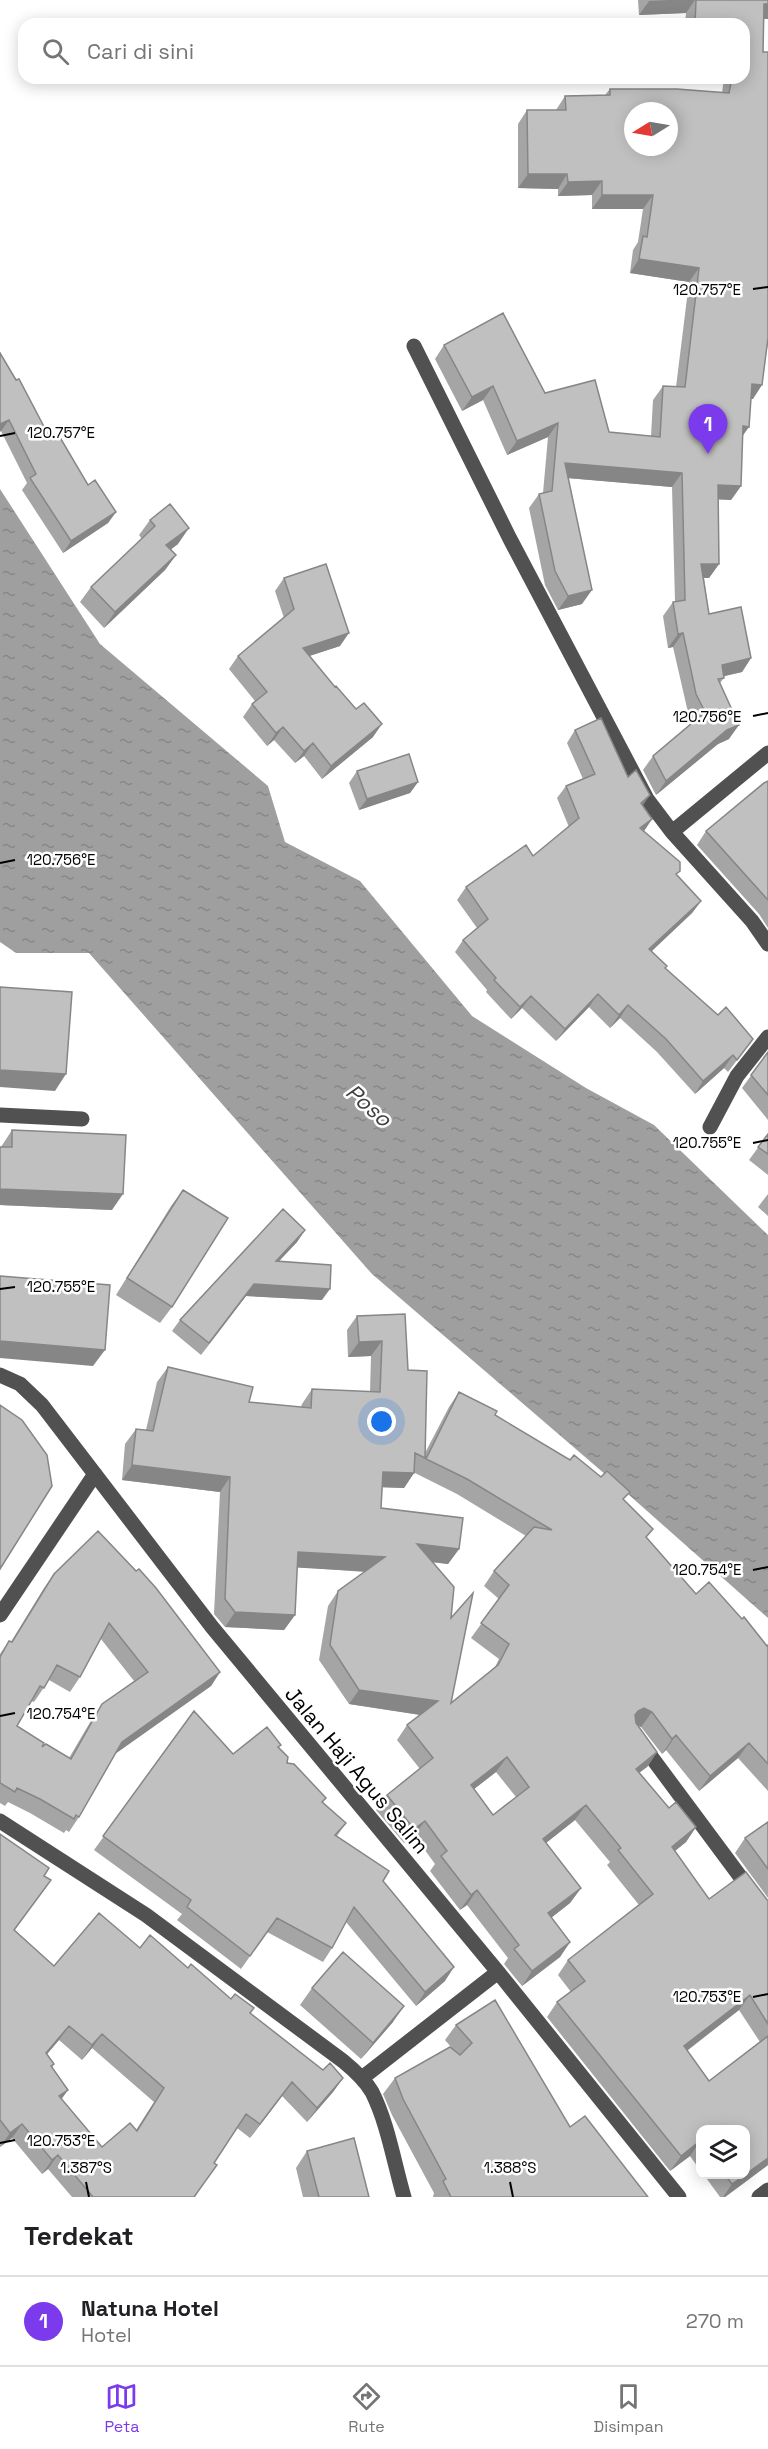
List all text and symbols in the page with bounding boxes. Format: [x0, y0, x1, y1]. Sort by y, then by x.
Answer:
search box [18, 18, 750, 84]
icon: search [39, 35, 72, 68]
text: Cari di sini [87, 37, 194, 65]
north arrow [624, 102, 678, 156]
text: 120.757°E [673, 280, 741, 299]
pin: 1 [688, 404, 728, 454]
text: 120.757°E [27, 423, 95, 442]
text: 120.756°E [673, 707, 741, 726]
text: 120.756°E [27, 850, 95, 869]
water label: Poso [340, 1077, 399, 1133]
text: 120.755°E [673, 1133, 741, 1152]
text: 120.755°E [27, 1277, 95, 1296]
your location [367, 1407, 396, 1436]
text: 120.754°E [673, 1560, 741, 1579]
street label: Jalan Haji Agus Salim [279, 1681, 435, 1859]
text: 120.754°E [27, 1704, 95, 1723]
text: 120.753°E [673, 1987, 741, 2006]
map controls [696, 2125, 750, 2179]
button: layers [696, 2125, 750, 2179]
text: 120.753°E [27, 2131, 95, 2150]
text: 1.387°S [60, 2158, 112, 2177]
text: 1.388°S [484, 2158, 536, 2177]
text: Terdekat [24, 2219, 134, 2253]
text: Natuna Hotel [81, 2294, 219, 2322]
text: 1 [39, 2308, 48, 2334]
text: 270 m [686, 2308, 744, 2334]
text: Hotel [81, 2322, 132, 2348]
tab: Peta [104, 2380, 139, 2437]
tab: Rute [348, 2380, 385, 2437]
tab: Disimpan [594, 2380, 664, 2437]

